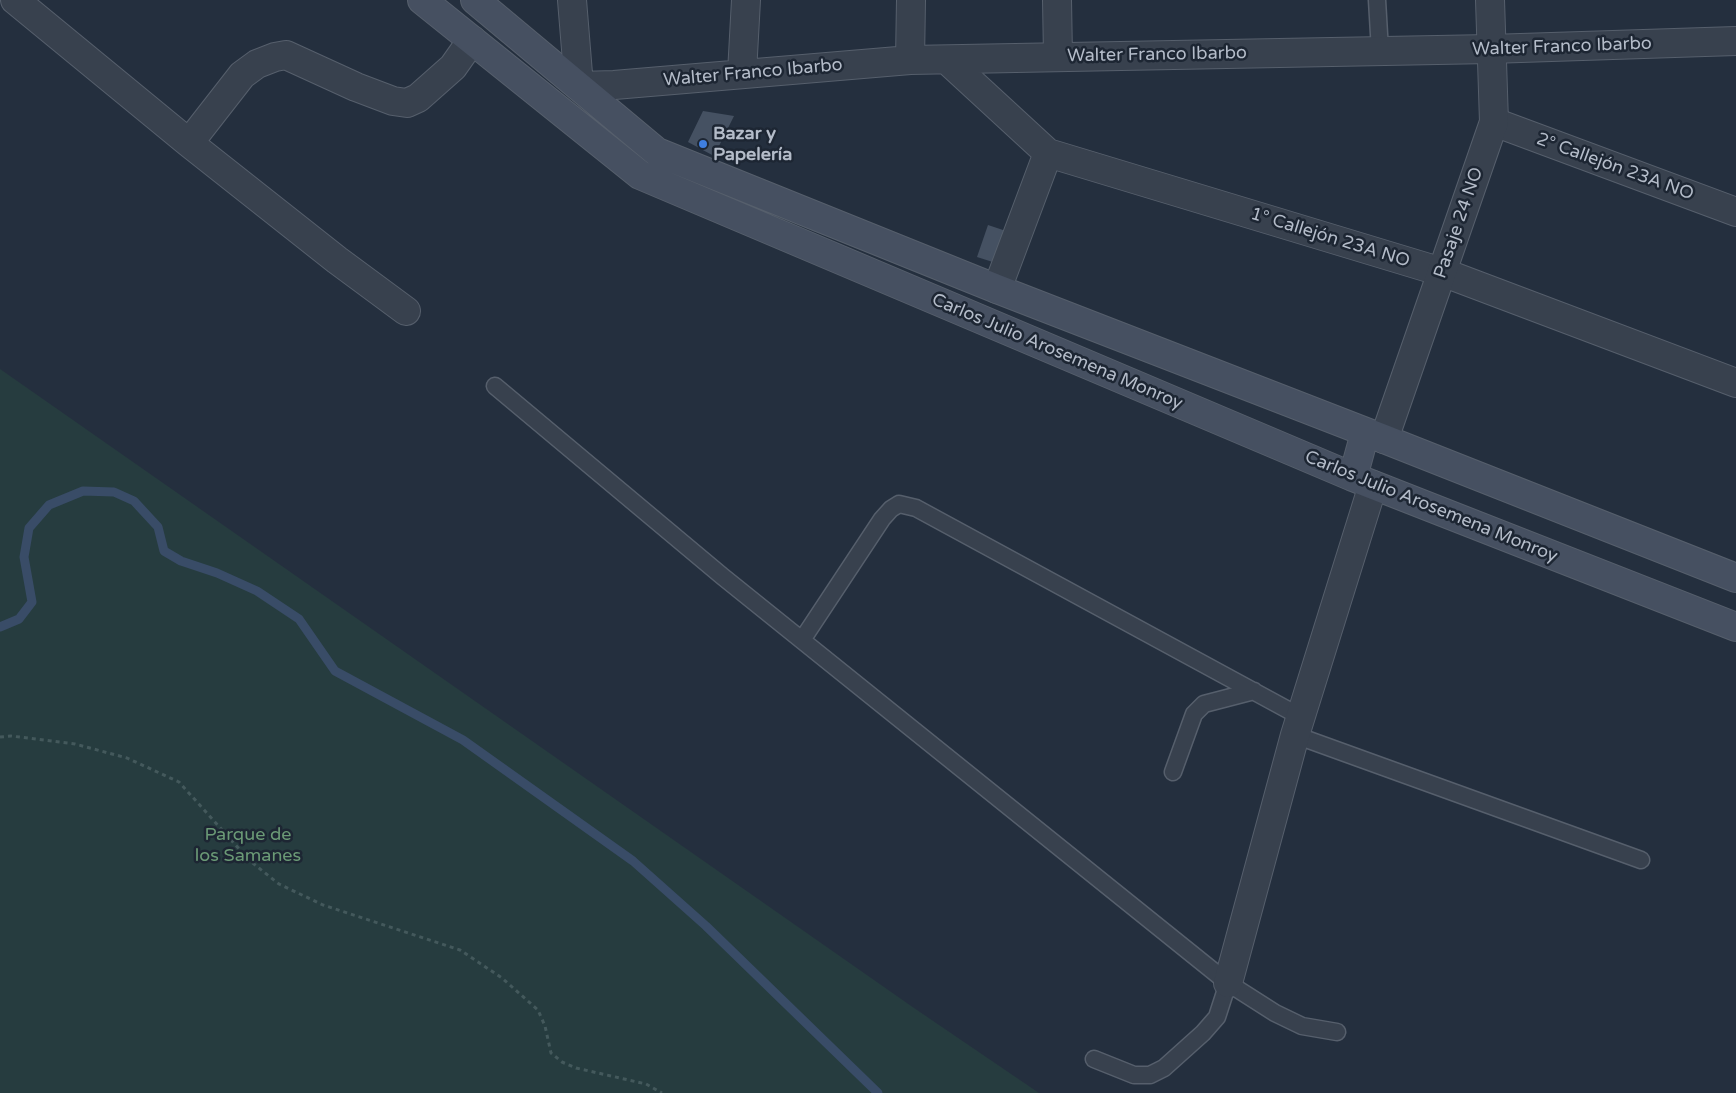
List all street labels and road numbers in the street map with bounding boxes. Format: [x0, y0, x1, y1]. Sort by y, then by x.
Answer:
street label: Walter Franco Ibarbo [1472, 33, 1652, 61]
street label: Walter Franco Ibarbo [1067, 43, 1247, 67]
street label: Walter Franco Ibarbo [663, 54, 843, 92]
street label: 2° Callejón 23A NO [1534, 129, 1696, 205]
street label: Pasaje 24 NO [1430, 165, 1488, 281]
street label: 1° Callejón 23A NO [1248, 203, 1412, 273]
street label: Carlos Julio Arosemena Monroy [928, 289, 1186, 415]
street label: Carlos Julio Arosemena Monroy [1302, 446, 1560, 568]

